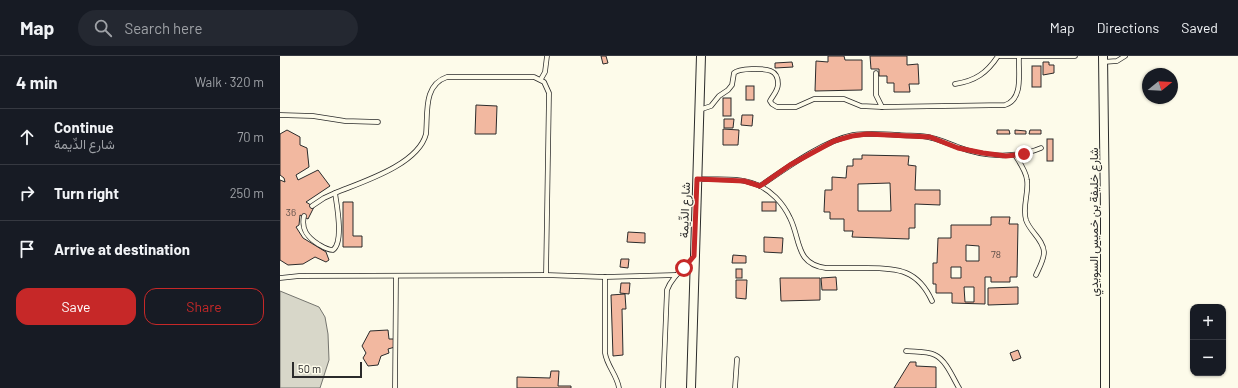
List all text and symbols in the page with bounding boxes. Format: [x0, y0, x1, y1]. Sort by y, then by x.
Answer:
search box [78, 10, 358, 46]
text: Map [20, 16, 54, 39]
icon: search [92, 17, 114, 39]
text: Search here [124, 19, 202, 37]
text: Map [1050, 19, 1075, 36]
text: Directions [1097, 19, 1159, 36]
text: Saved [1181, 19, 1218, 36]
north arrow [1142, 68, 1178, 104]
text: 4 min [16, 72, 58, 92]
text: Walk · 320 m [195, 74, 264, 90]
text: Continue [54, 118, 114, 136]
icon: ahead [16, 126, 38, 148]
text: 70 m [237, 129, 264, 145]
text: شارع الدِّيمة [54, 136, 115, 152]
route end [1015, 145, 1033, 163]
street label: شارع خليفة بن خميس السويدي [1086, 148, 1104, 296]
icon: right [16, 182, 38, 204]
street label: شارع الدِّيمة [676, 182, 695, 238]
text: Turn right [54, 184, 119, 202]
text: 250 m [230, 185, 264, 201]
house number: 36 [286, 206, 296, 218]
icon: arrive [16, 238, 38, 260]
text: Arrive at destination [54, 240, 190, 258]
house number: 78 [991, 248, 1001, 260]
route start [675, 259, 693, 277]
button: Save [16, 288, 136, 325]
button: Share [144, 288, 264, 325]
map controls [1190, 304, 1226, 376]
button: + [1190, 304, 1226, 340]
button: − [1190, 340, 1226, 376]
scale bar [292, 360, 362, 379]
text: 50 m [298, 362, 321, 375]

